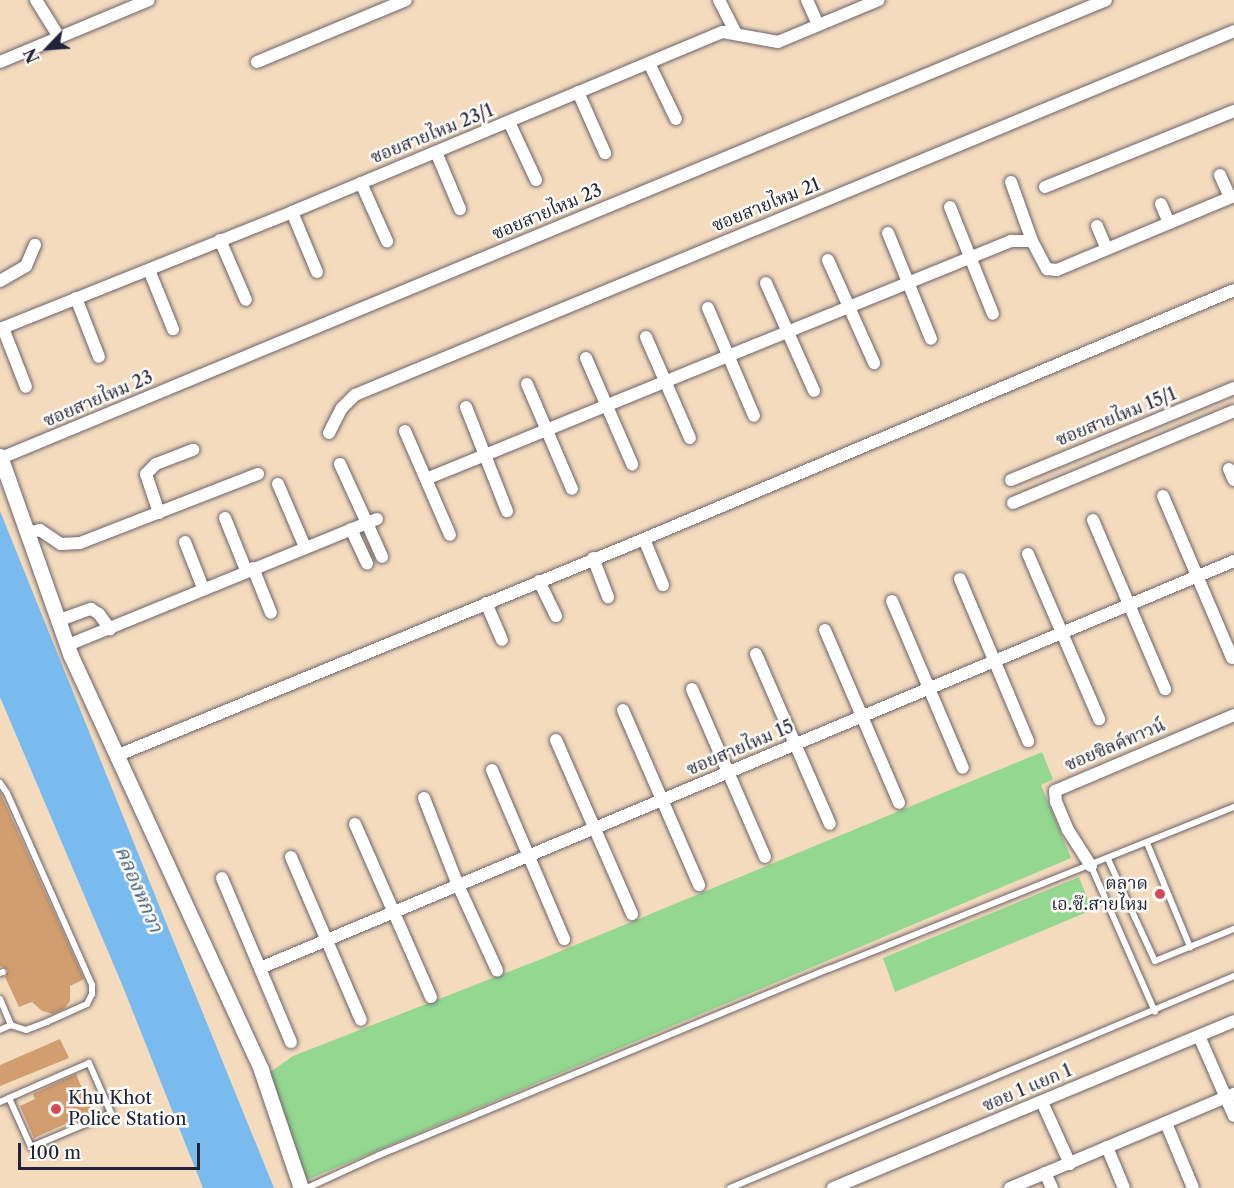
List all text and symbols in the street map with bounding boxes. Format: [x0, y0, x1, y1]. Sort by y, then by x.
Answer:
north arrow [18, 18, 78, 78]
text: N [20, 45, 44, 66]
street label: ซอยสายไหม 23/1 [367, 99, 497, 169]
street label: ซอยสายไหม 21 [709, 173, 823, 237]
street label: ซอยสายไหม 23 [489, 179, 605, 245]
street label: ซอยสายไหม 23 [40, 366, 156, 432]
street label: ซอยสายไหม 15/1 [1053, 383, 1179, 451]
street label: ซอยซิลค์ทาวน์ [1062, 714, 1168, 776]
street label: ซอยสายไหม 15 [683, 716, 797, 780]
water label: คลองหกวา [110, 842, 168, 936]
place label: ตลาด เอ.ซ๊.สายไหม [1051, 873, 1148, 916]
marker: ตลาด เอ.ซ๊.สายไหม [1153, 887, 1167, 901]
street label: ซอย 1 แยก 1 [979, 1059, 1075, 1117]
place label: Khu Khot Police Station [68, 1088, 186, 1130]
marker: Khu Khot Police Station [49, 1102, 63, 1116]
scale bar [21, 1131, 202, 1169]
text: 100 m [29, 1142, 81, 1164]

